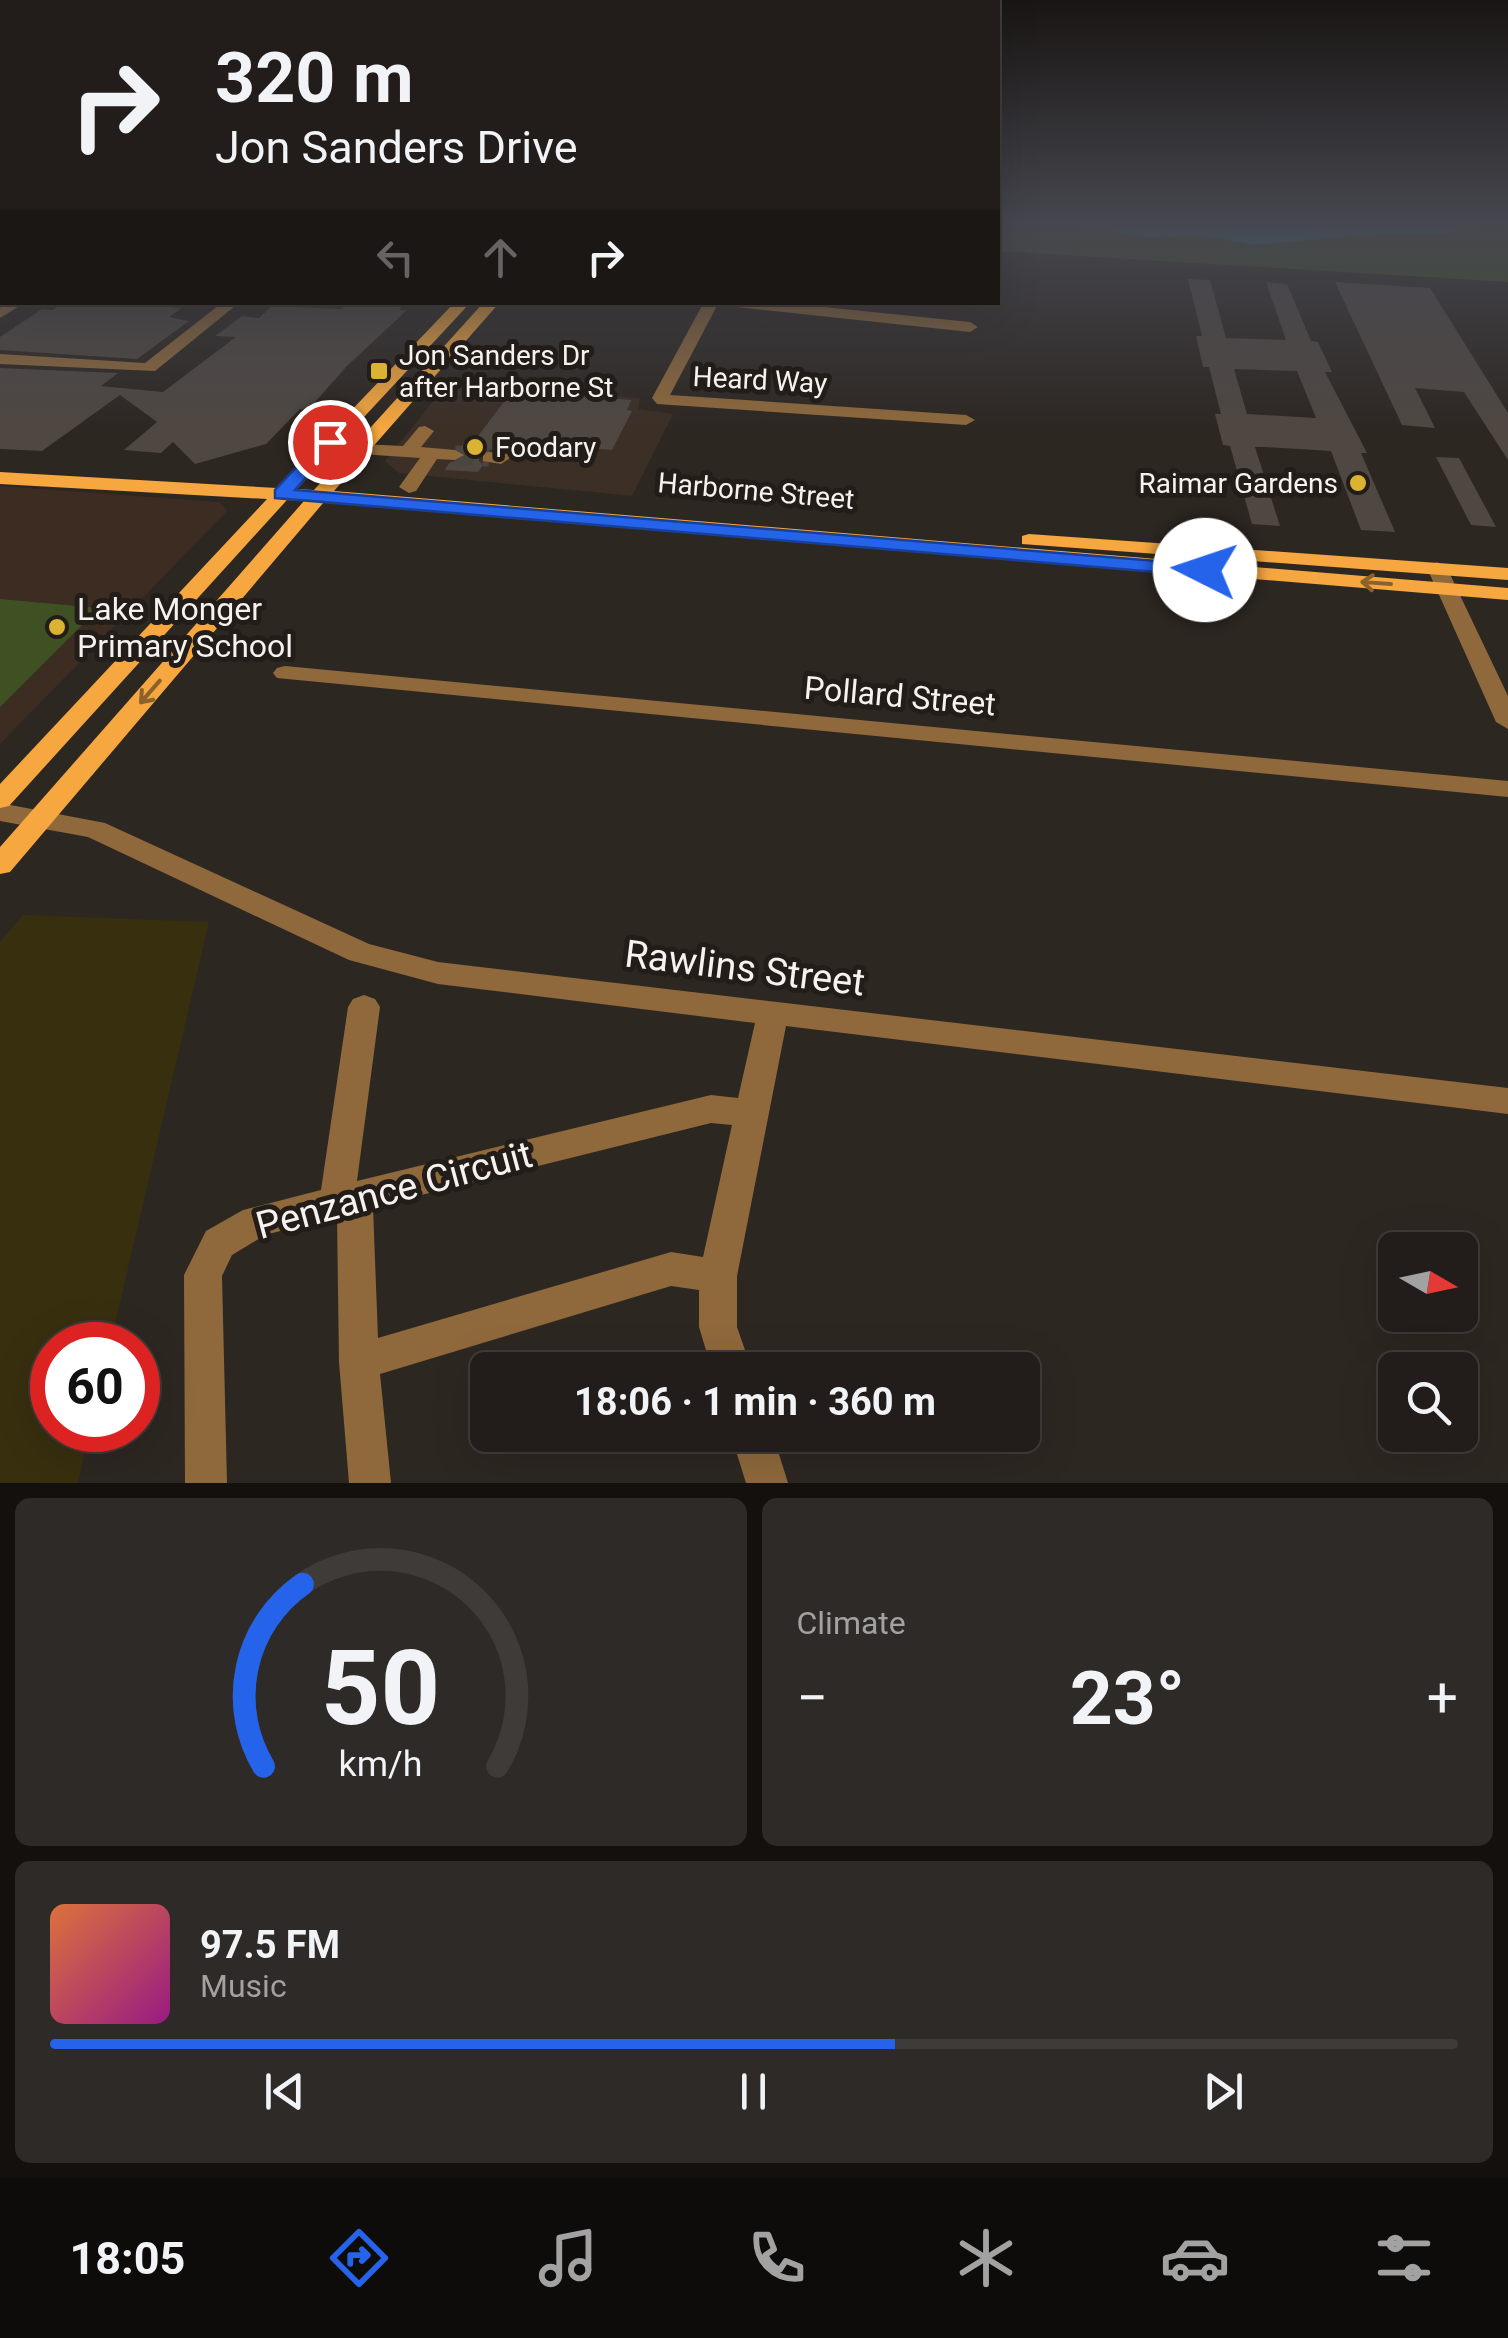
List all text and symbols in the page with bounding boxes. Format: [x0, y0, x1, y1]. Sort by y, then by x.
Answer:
text: 320 m [215, 37, 414, 119]
icon: right [50, 40, 180, 170]
text: Jon Sanders Drive [215, 121, 578, 174]
icon: left [368, 230, 423, 285]
icon: ahead [473, 230, 528, 285]
icon: right [578, 230, 633, 285]
place label: Jon Sanders Dr after Harborne St [399, 339, 613, 404]
marker: Jon Sanders Dr after Harborne St [368, 360, 390, 382]
street label: Heard Way [692, 360, 828, 400]
pin [288, 400, 373, 485]
icon: arrive [303, 415, 358, 470]
place label: Foodary [495, 431, 596, 464]
marker: Foodary [464, 436, 486, 458]
street label: Harborne Street [656, 466, 856, 516]
place label: Raimar Gardens [1138, 467, 1338, 500]
marker: Raimar Gardens [1347, 472, 1369, 494]
position arrow [1153, 518, 1257, 622]
one-way arrow [1360, 574, 1392, 593]
place label: Lake Monger Primary School [77, 590, 293, 665]
marker: Lake Monger Primary School [46, 616, 68, 638]
street label: Pollard Street [803, 669, 997, 723]
one-way arrow [138, 679, 161, 704]
street label: Rawlins Street [623, 931, 867, 1005]
street label: Penzance Circuit [251, 1132, 537, 1248]
north arrow [1378, 1232, 1478, 1332]
map controls [1378, 1232, 1478, 1452]
speed limit sign: 60 [30, 1322, 160, 1452]
button: search [1378, 1352, 1478, 1452]
text: 18:06 · 1 min · 360 m [574, 1380, 936, 1424]
text: Climate [797, 1604, 906, 1642]
text: 50 [321, 1628, 440, 1749]
text: 23° [1070, 1654, 1185, 1742]
text: − [797, 1666, 828, 1730]
text: + [1427, 1666, 1458, 1730]
text: km/h [339, 1743, 423, 1785]
text: 97.5 FM [200, 1923, 340, 1967]
text: Music [200, 1967, 287, 2005]
icon: previous [257, 2064, 312, 2119]
icon: pause [726, 2064, 781, 2119]
icon: next [1196, 2064, 1251, 2119]
icon: directions [324, 2223, 394, 2293]
icon: music [533, 2223, 603, 2293]
icon: phone [742, 2223, 812, 2293]
icon: climate [951, 2223, 1021, 2293]
icon: car [1160, 2223, 1230, 2293]
icon: filters [1369, 2223, 1439, 2293]
text: 18:05 [69, 2232, 185, 2285]

